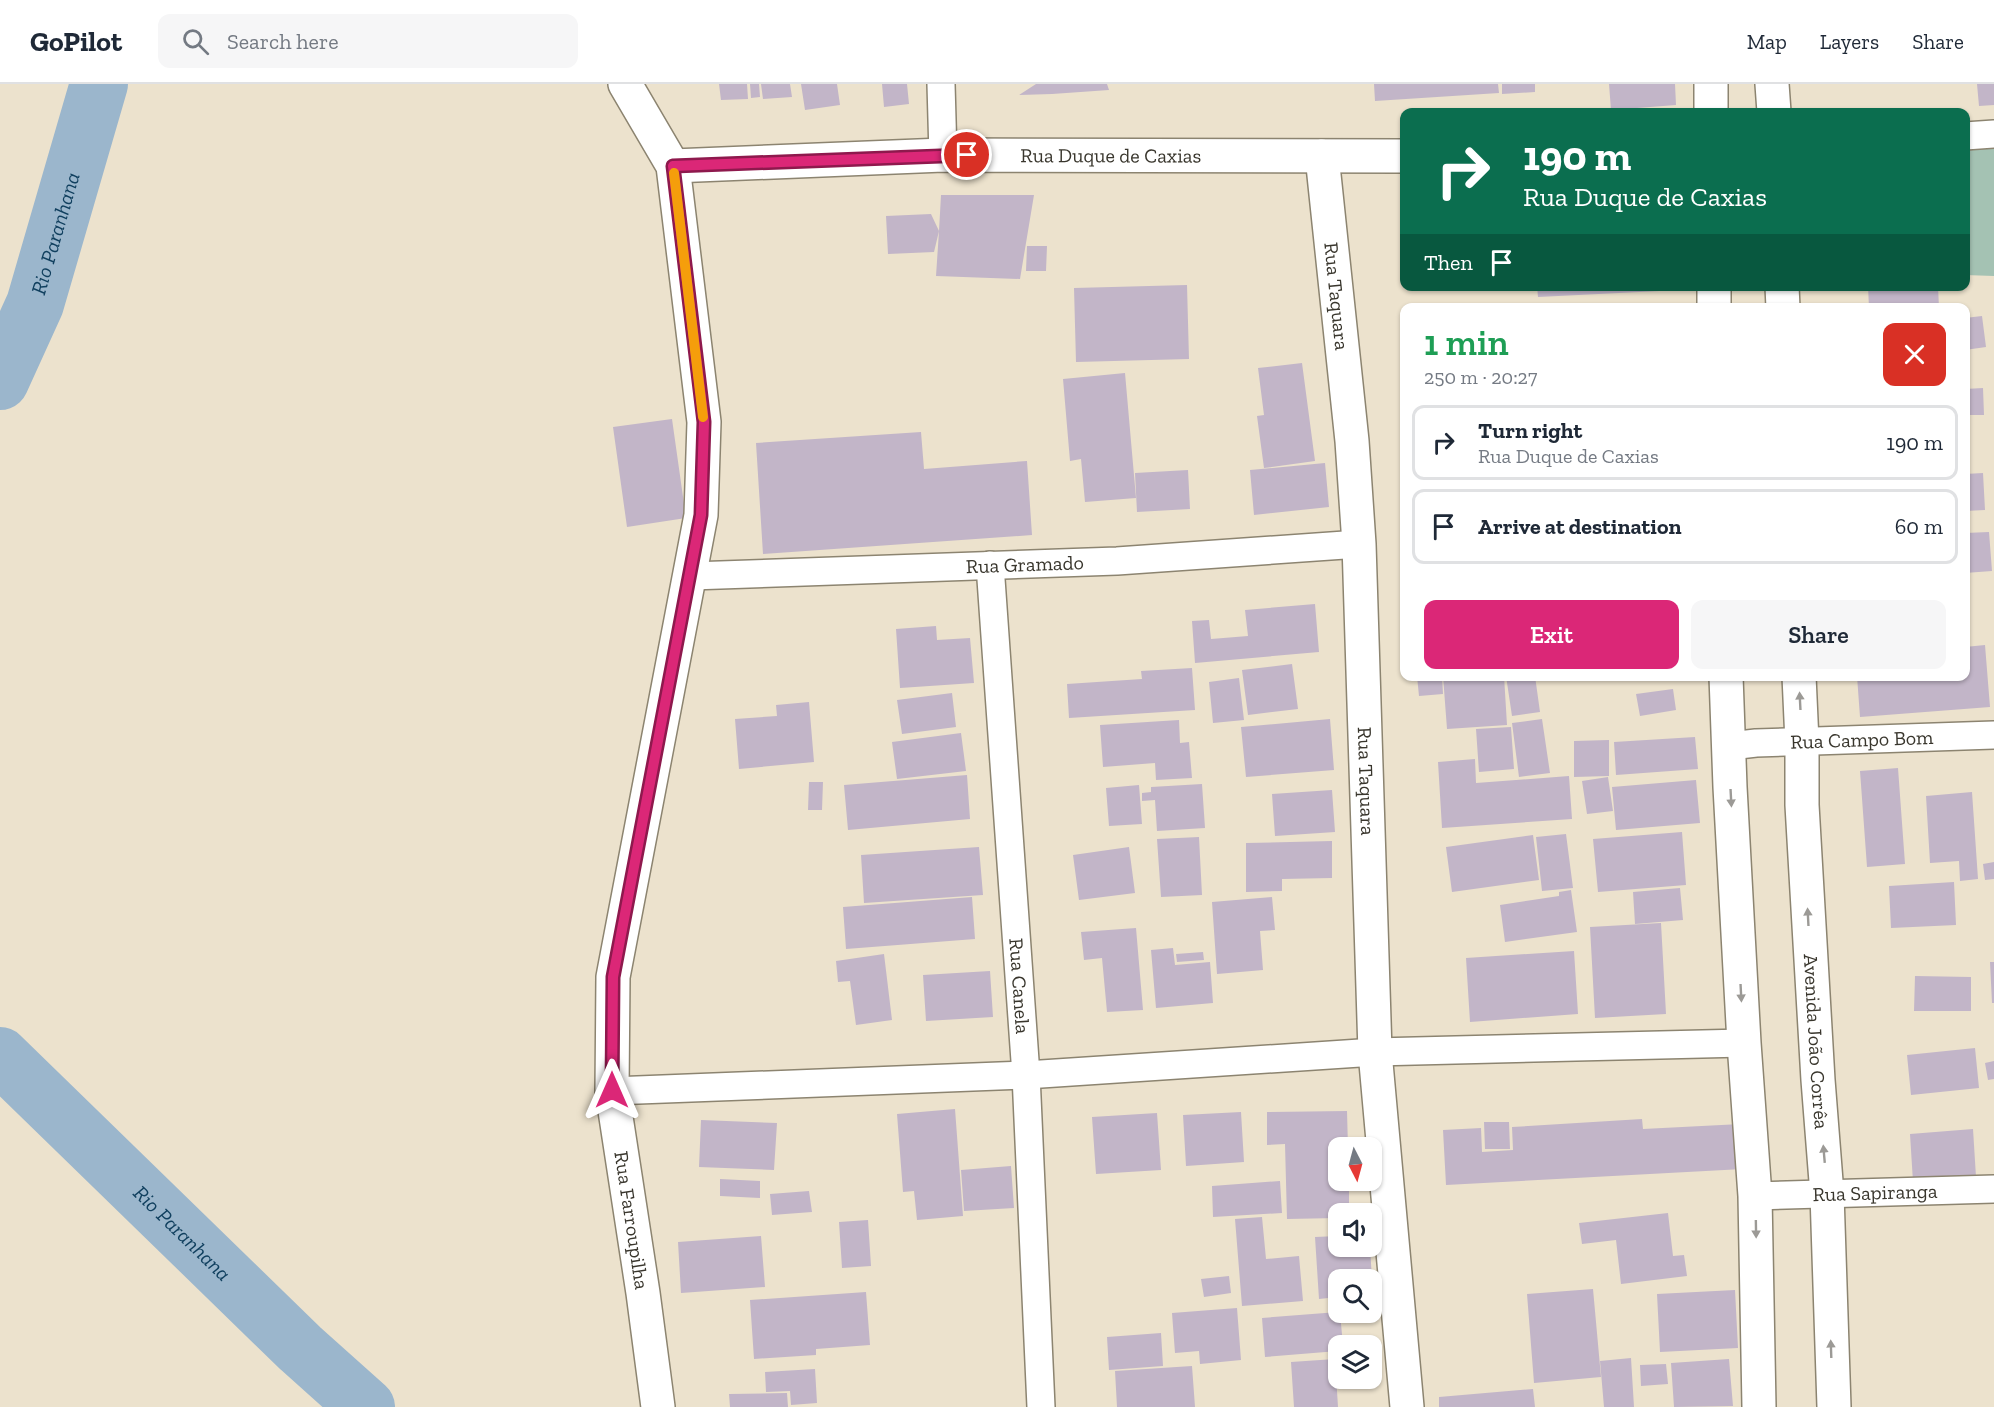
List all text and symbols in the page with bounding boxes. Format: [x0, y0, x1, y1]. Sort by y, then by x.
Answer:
search box [158, 14, 578, 68]
text: GoPilot [30, 25, 122, 58]
icon: search [179, 25, 212, 58]
text: Search here [227, 28, 338, 55]
text: Map [1747, 29, 1787, 54]
text: Layers [1820, 29, 1879, 54]
text: Share [1912, 29, 1964, 54]
pin [941, 129, 992, 180]
text: 190 m [1523, 130, 1631, 181]
icon: right [1424, 132, 1502, 210]
icon: arrive [950, 138, 983, 171]
street label: Rua Duque de Caxias [1020, 143, 1201, 168]
water label: Rio Paranhana [25, 169, 85, 297]
text: Rua Duque de Caxias [1523, 181, 1767, 213]
street label: Rua Taquara [1319, 241, 1354, 352]
icon: arrive [1485, 246, 1518, 279]
text: Then [1424, 249, 1473, 276]
text: 1 min [1424, 321, 1509, 364]
button: close [1883, 323, 1946, 386]
text: 250 m · 20:27 [1424, 365, 1537, 389]
text: Turn right [1478, 417, 1582, 444]
icon: right [1427, 426, 1460, 459]
text: 190 m [1886, 429, 1943, 456]
text: Rua Duque de Caxias [1478, 444, 1659, 468]
icon: arrive [1427, 510, 1460, 543]
text: Arrive at destination [1478, 513, 1681, 540]
text: 60 m [1895, 513, 1943, 540]
street label: Rua Gramado [965, 550, 1084, 578]
button: Exit [1424, 600, 1679, 669]
button: Share [1691, 600, 1946, 669]
one-way arrow [1796, 692, 1805, 711]
street label: Rua Campo Bom [1790, 725, 1934, 754]
street label: Rua Taquara [1353, 726, 1380, 836]
one-way arrow [1726, 788, 1735, 807]
one-way arrow [1804, 908, 1813, 927]
street label: Rua Canela [1004, 937, 1035, 1035]
street label: Avenida João Corrêa [1799, 953, 1834, 1130]
one-way arrow [1737, 983, 1746, 1002]
position arrow [580, 1058, 644, 1122]
north arrow [1328, 1137, 1382, 1191]
map controls [1328, 1137, 1382, 1389]
one-way arrow [1819, 1144, 1829, 1163]
street label: Rua Farroupilha [609, 1149, 654, 1291]
street label: Rua Sapiranga [1812, 1179, 1938, 1206]
water label: Rio Paranhana [128, 1180, 236, 1286]
button: sound [1328, 1203, 1382, 1257]
one-way arrow [1751, 1220, 1761, 1239]
button: search [1328, 1269, 1382, 1323]
button: layers [1328, 1335, 1382, 1389]
one-way arrow [1827, 1339, 1836, 1358]

